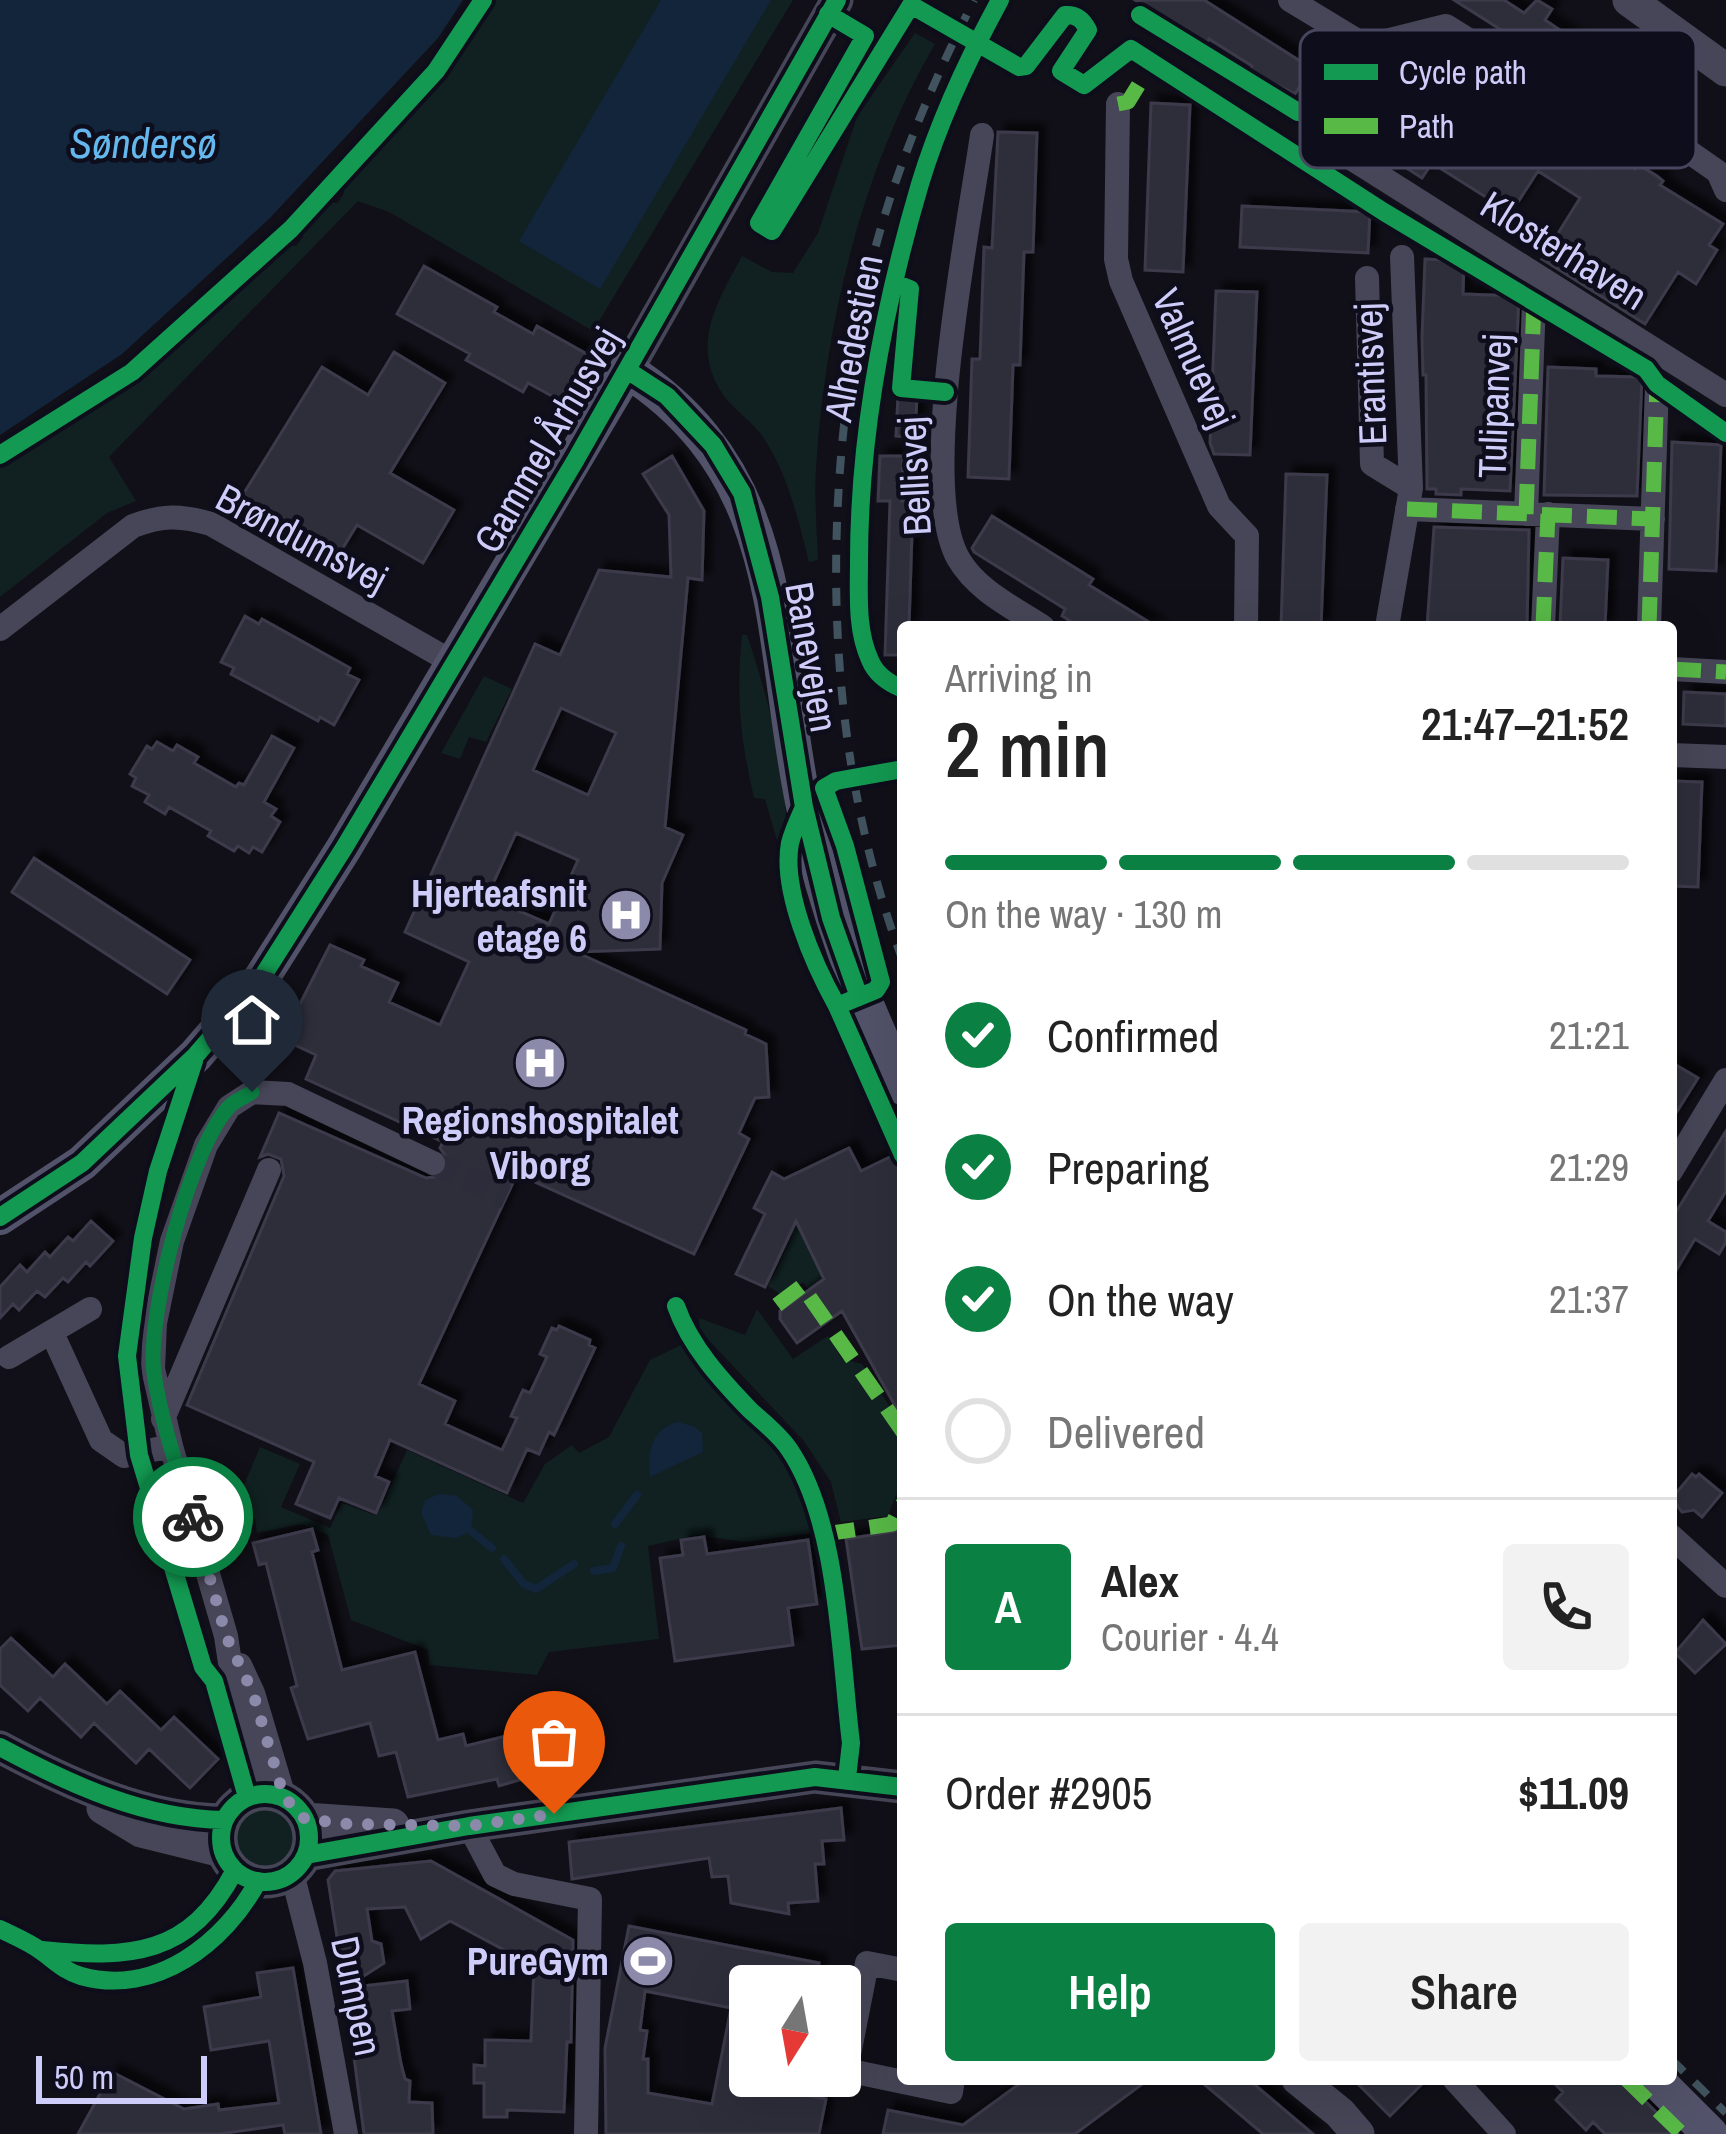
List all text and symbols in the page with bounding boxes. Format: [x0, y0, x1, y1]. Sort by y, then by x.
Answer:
legend [1300, 30, 1696, 168]
text: Cycle path [1399, 50, 1527, 94]
text: Path [1399, 104, 1455, 148]
water label: Søndersø [69, 115, 217, 171]
street label: Klosterhaven [1471, 178, 1657, 322]
street label: Alhedestien [811, 250, 895, 427]
street label: Valmuevej [1140, 280, 1248, 436]
street label: Erantisvej [1342, 302, 1398, 446]
street label: Gammel Århusvej [461, 318, 633, 562]
street label: Tulipanvej [1465, 333, 1523, 479]
street label: Bellisvej [885, 415, 943, 537]
street label: Brøndumsvej [207, 471, 397, 605]
street label: Banevejen [773, 578, 851, 736]
text: Arriving in [945, 652, 1093, 704]
text: 21:47–21:52 [1421, 693, 1629, 754]
text: 2 min [945, 696, 1110, 801]
place label: Hjerteafsnit etage 6 [411, 867, 587, 964]
hospital icon: Hjerteafsnit etage 6 [598, 887, 654, 943]
text: On the way · 130 m [945, 888, 1222, 940]
pin [201, 969, 303, 1092]
icon: home [219, 987, 285, 1053]
icon: check [945, 1002, 1011, 1068]
text: Confirmed [1047, 1005, 1219, 1066]
text: 21:21 [1549, 1009, 1629, 1061]
hospital icon: Regionshospitalet Viborg [512, 1035, 568, 1091]
place label: Regionshospitalet Viborg [401, 1094, 679, 1191]
icon: check [945, 1134, 1011, 1200]
text: Preparing [1047, 1137, 1209, 1198]
text: 21:29 [1549, 1141, 1629, 1193]
icon: check [945, 1266, 1011, 1332]
text: On the way [1047, 1269, 1234, 1330]
text: 21:37 [1549, 1273, 1629, 1325]
text: Delivered [1047, 1401, 1205, 1462]
courier [133, 1457, 253, 1577]
icon: bike [160, 1484, 226, 1550]
button: phone [1503, 1544, 1629, 1670]
text: Alex [1101, 1550, 1179, 1611]
text: A [995, 1576, 1021, 1637]
text: Courier · 4.4 [1101, 1611, 1279, 1663]
pin [503, 1691, 605, 1814]
icon: bag [521, 1709, 587, 1775]
text: Order #2905 [945, 1762, 1152, 1823]
text: $11.09 [1518, 1762, 1629, 1823]
button: Help [945, 1923, 1275, 2061]
button: Share [1299, 1923, 1629, 2061]
street label: Dumpen [319, 1931, 395, 2061]
sports icon: PureGym [620, 1933, 676, 1989]
place label: PureGym [467, 1935, 609, 1987]
north arrow [729, 1965, 861, 2097]
map controls [729, 1965, 861, 2097]
scale bar [36, 2050, 207, 2103]
text: 50 m [54, 2055, 114, 2099]

